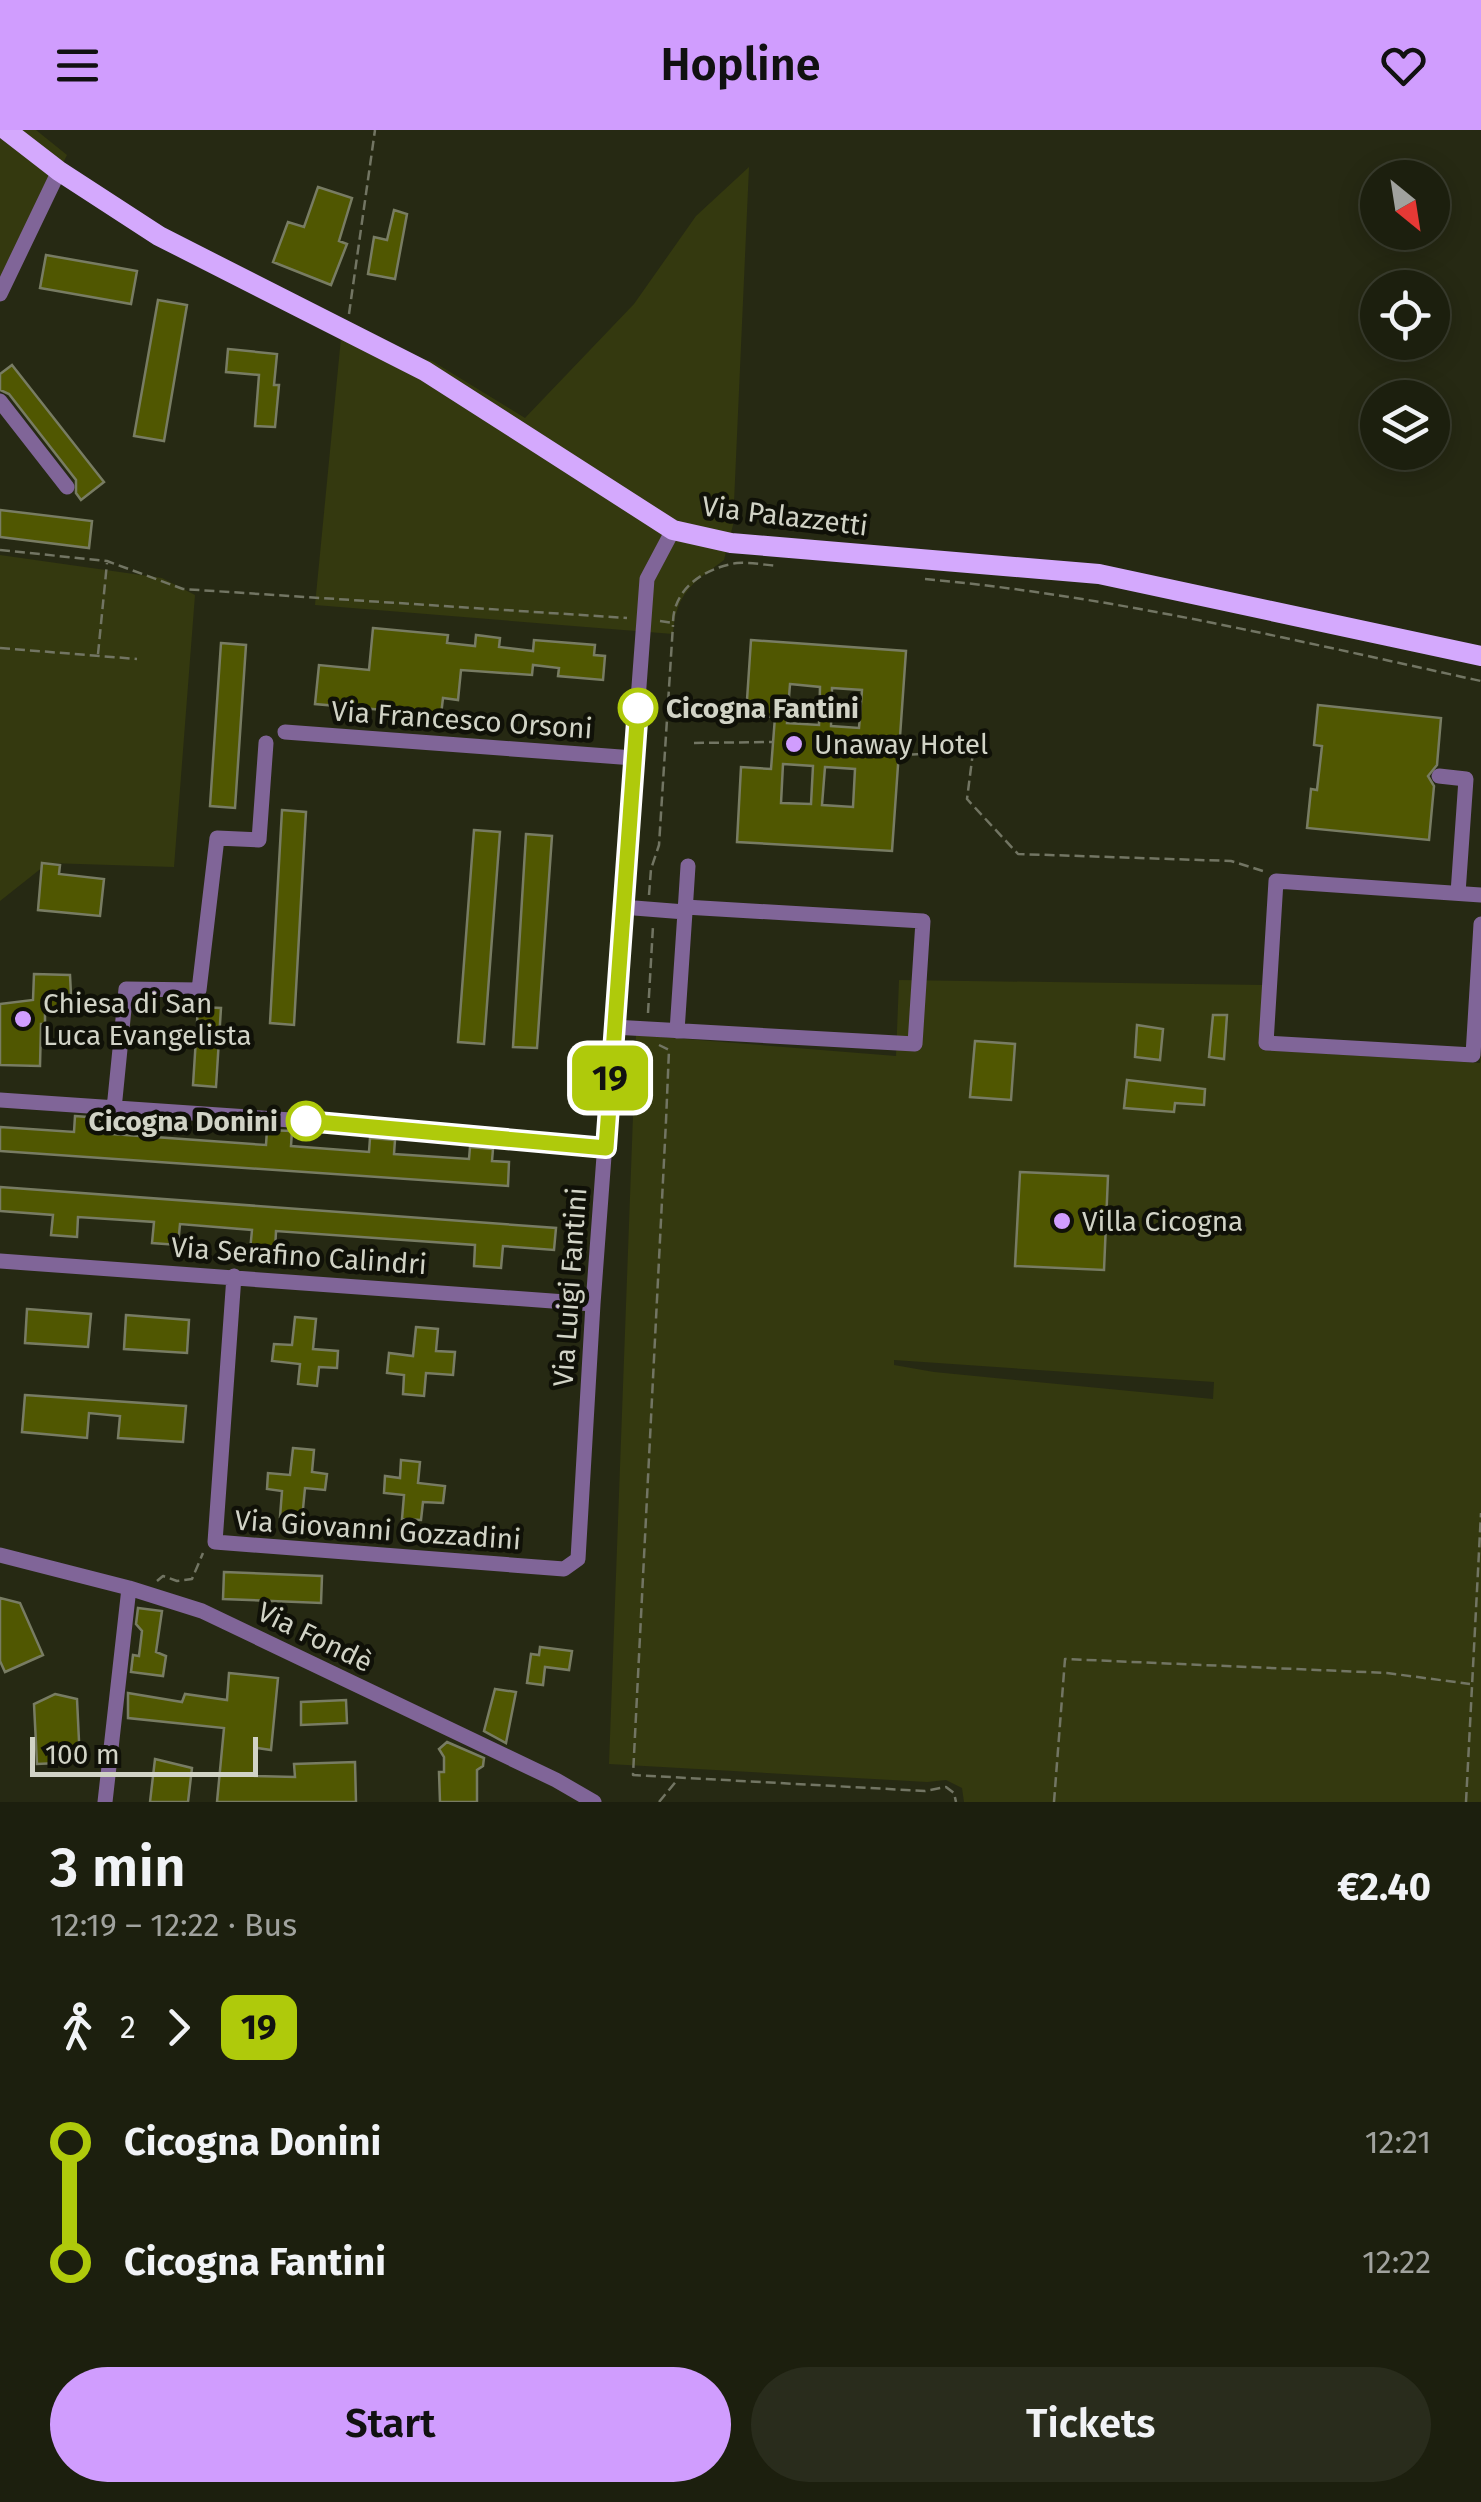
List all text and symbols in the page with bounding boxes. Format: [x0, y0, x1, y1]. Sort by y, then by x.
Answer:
icon: menu [50, 38, 105, 93]
text: Hopline [660, 38, 821, 92]
icon: heart [1376, 38, 1431, 93]
north arrow [1360, 160, 1450, 250]
map controls [1360, 160, 1450, 470]
button: locate [1360, 270, 1450, 360]
button: layers [1360, 380, 1450, 470]
street label: Via Palazzetti [700, 489, 870, 543]
marker: Cicogna Fantini [619, 689, 657, 727]
place label: Cicogna Fantini [666, 692, 859, 725]
street label: Via Francesco Orsoni [330, 694, 594, 746]
place label: Unaway Hotel [814, 728, 988, 761]
marker: Unaway Hotel [783, 733, 805, 755]
place label: Chiesa di San Luca Evangelista [43, 987, 252, 1052]
marker: Chiesa di San Luca Evangelista [12, 1008, 34, 1030]
line badge: 19 [565, 1046, 655, 1110]
text: 19 [592, 1057, 628, 1099]
marker: Cicogna Donini [287, 1102, 325, 1140]
place label: Cicogna Donini [89, 1105, 278, 1138]
street label: Via Luigi Fantini [547, 1186, 593, 1388]
place label: Villa Cicogna [1082, 1205, 1243, 1238]
marker: Villa Cicogna [1051, 1210, 1073, 1232]
street label: Via Serafino Calindri [170, 1231, 428, 1281]
street label: Via Giovanni Gozzadini [234, 1504, 522, 1556]
street label: Via Fondè [252, 1595, 378, 1679]
scale bar [30, 1732, 258, 1776]
text: 100 m [45, 1738, 120, 1771]
text: 3 min [50, 1835, 186, 1901]
text: €2.40 [1337, 1864, 1431, 1910]
text: 12:19 – 12:22 · Bus [50, 1906, 297, 1944]
icon: walk [50, 2000, 105, 2055]
icon: forward [151, 2000, 206, 2055]
text: 19 [241, 2006, 277, 2048]
text: 2 [120, 2008, 136, 2046]
text: Cicogna Donini [124, 2119, 381, 2165]
text: 12:21 [1365, 2123, 1431, 2161]
text: Cicogna Fantini [124, 2239, 386, 2285]
text: 12:22 [1362, 2243, 1431, 2281]
button: Start [50, 2367, 731, 2482]
button: Tickets [751, 2367, 1431, 2482]

